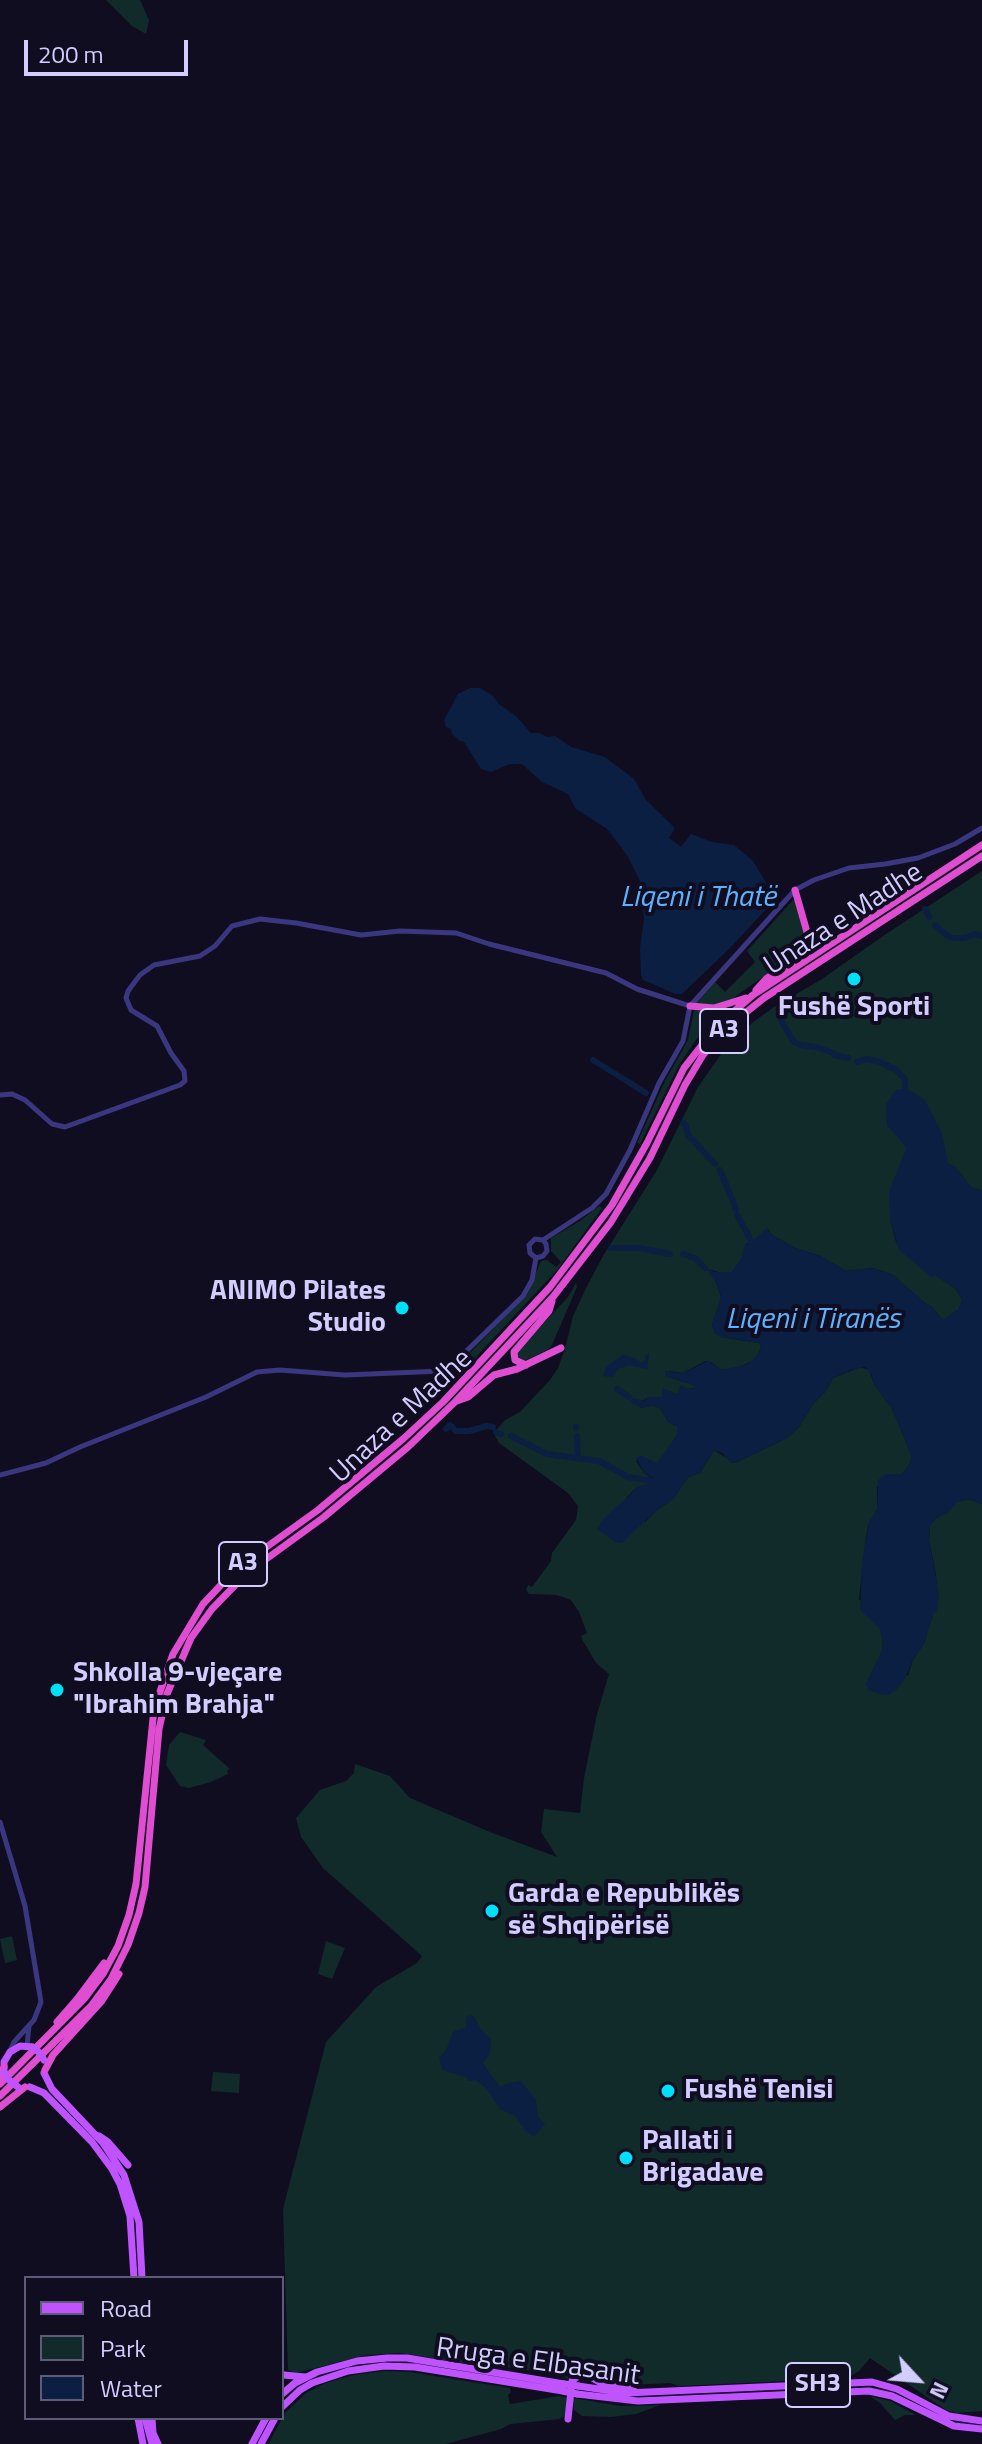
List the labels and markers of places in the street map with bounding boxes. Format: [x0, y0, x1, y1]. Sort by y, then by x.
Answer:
marker: Fushë Sporti [845, 970, 863, 988]
place label: Fushë Sporti [778, 991, 930, 1025]
place label: ANIMO Pilates Studio [210, 1275, 386, 1341]
marker: ANIMO Pilates Studio [393, 1299, 411, 1317]
place label: Shkolla 9-vjeçare "Ibrahim Brahja" [73, 1657, 282, 1723]
marker: Shkolla 9-vjeçare "Ibrahim Brahja" [48, 1681, 66, 1699]
place label: Garda e Republikës së Shqipërisë [508, 1878, 740, 1944]
marker: Garda e Republikës së Shqipërisë [483, 1902, 501, 1920]
place label: Fushë Tenisi [684, 2074, 833, 2108]
marker: Fushë Tenisi [659, 2082, 677, 2100]
place label: Pallati i Brigadave [642, 2125, 763, 2191]
marker: Pallati i Brigadave [617, 2149, 635, 2167]

